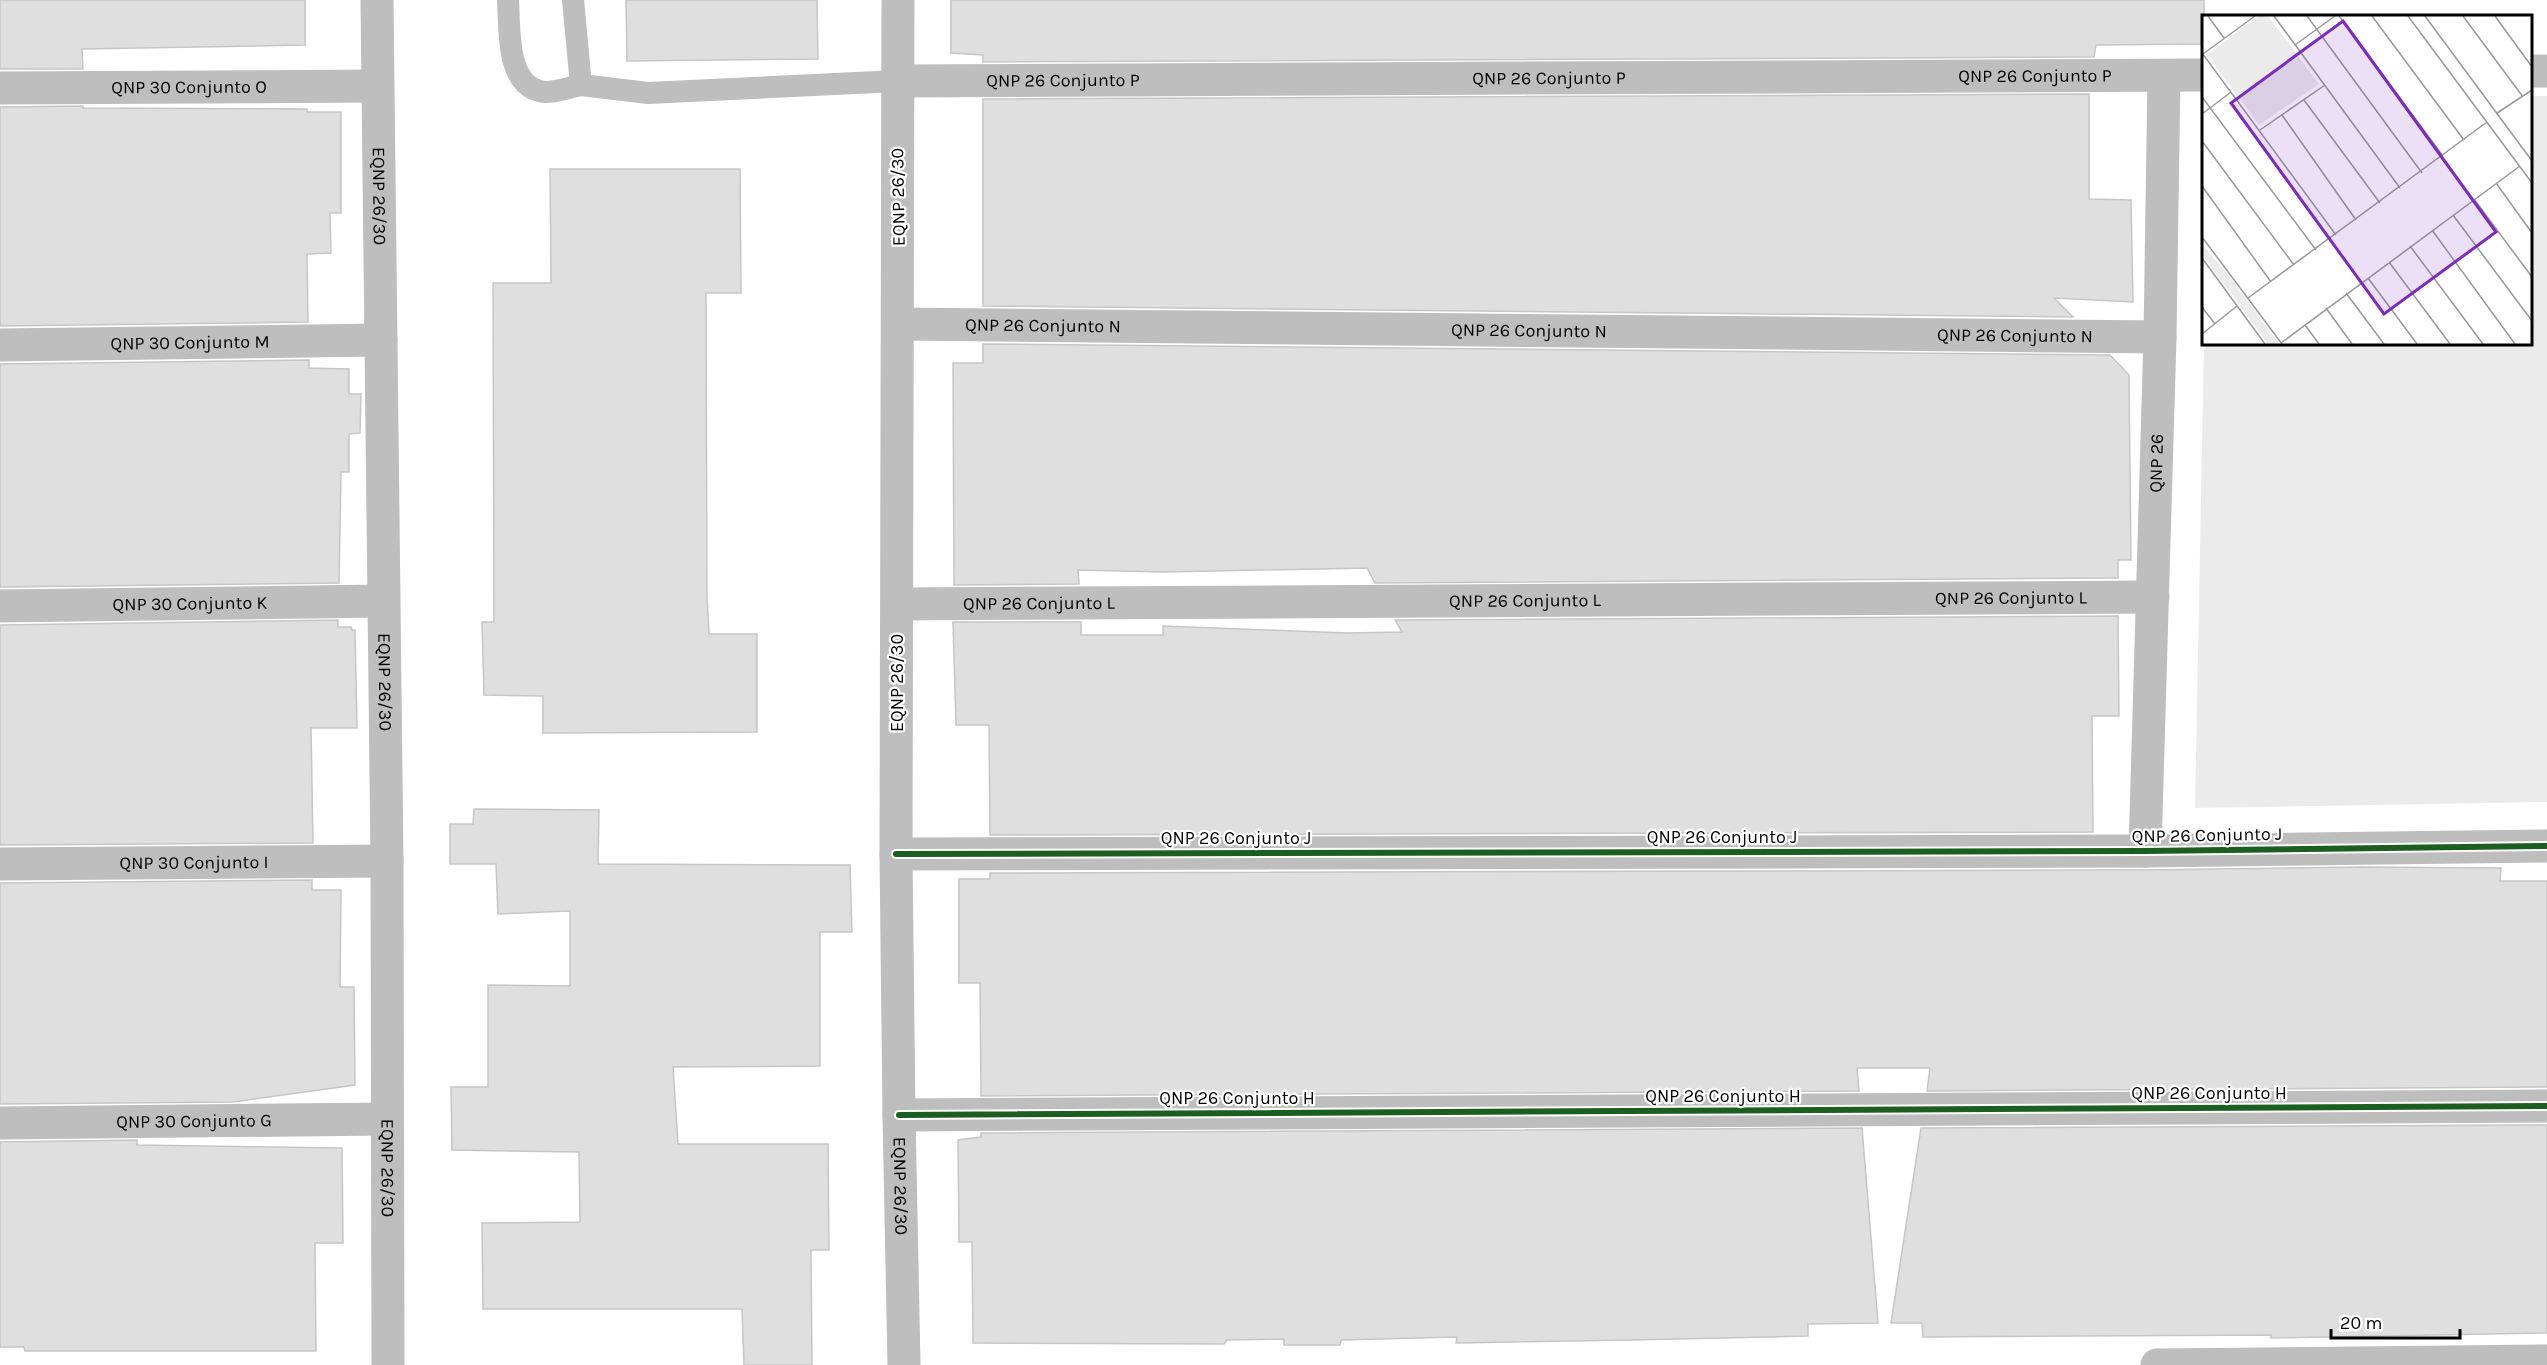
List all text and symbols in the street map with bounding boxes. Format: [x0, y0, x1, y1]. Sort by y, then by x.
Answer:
inset map [2202, 15, 2532, 345]
street label: QNP 26 Conjunto P [1958, 64, 2112, 87]
street label: QNP 26 Conjunto P [1472, 67, 1626, 89]
street label: QNP 26 Conjunto P [986, 69, 1140, 92]
street label: QNP 30 Conjunto O [111, 76, 267, 98]
street label: EQNP 26/30 [368, 147, 391, 245]
street label: EQNP 26/30 [886, 148, 910, 246]
street label: QNP 26 Conjunto N [965, 314, 1121, 337]
street label: QNP 26 Conjunto N [1451, 319, 1607, 342]
street label: QNP 26 Conjunto N [1937, 324, 2093, 347]
street label: QNP 30 Conjunto M [110, 330, 270, 355]
street label: QNP 26 [2144, 433, 2168, 493]
street label: QNP 26 Conjunto L [1935, 586, 2088, 609]
street label: QNP 26 Conjunto L [1449, 589, 1602, 612]
street label: QNP 30 Conjunto K [112, 591, 268, 616]
street label: QNP 26 Conjunto L [963, 592, 1116, 615]
street label: EQNP 26/30 [373, 633, 396, 731]
street label: EQNP 26/30 [886, 634, 908, 732]
street label: QNP 26 Conjunto J [2132, 823, 2282, 847]
street label: QNP 26 Conjunto J [1647, 826, 1797, 848]
street label: QNP 26 Conjunto J [1161, 827, 1311, 849]
street label: QNP 30 Conjunto I [119, 851, 269, 874]
street label: QNP 26 Conjunto H [2131, 1082, 2287, 1104]
street label: QNP 26 Conjunto H [1645, 1085, 1801, 1107]
street label: QNP 26 Conjunto H [1159, 1087, 1315, 1109]
street label: QNP 30 Conjunto G [116, 1109, 272, 1133]
street label: EQNP 26/30 [377, 1119, 399, 1217]
street label: EQNP 26/30 [888, 1137, 912, 1235]
scale bar [2331, 1302, 2460, 1340]
text: 20 m [2340, 1312, 2382, 1334]

